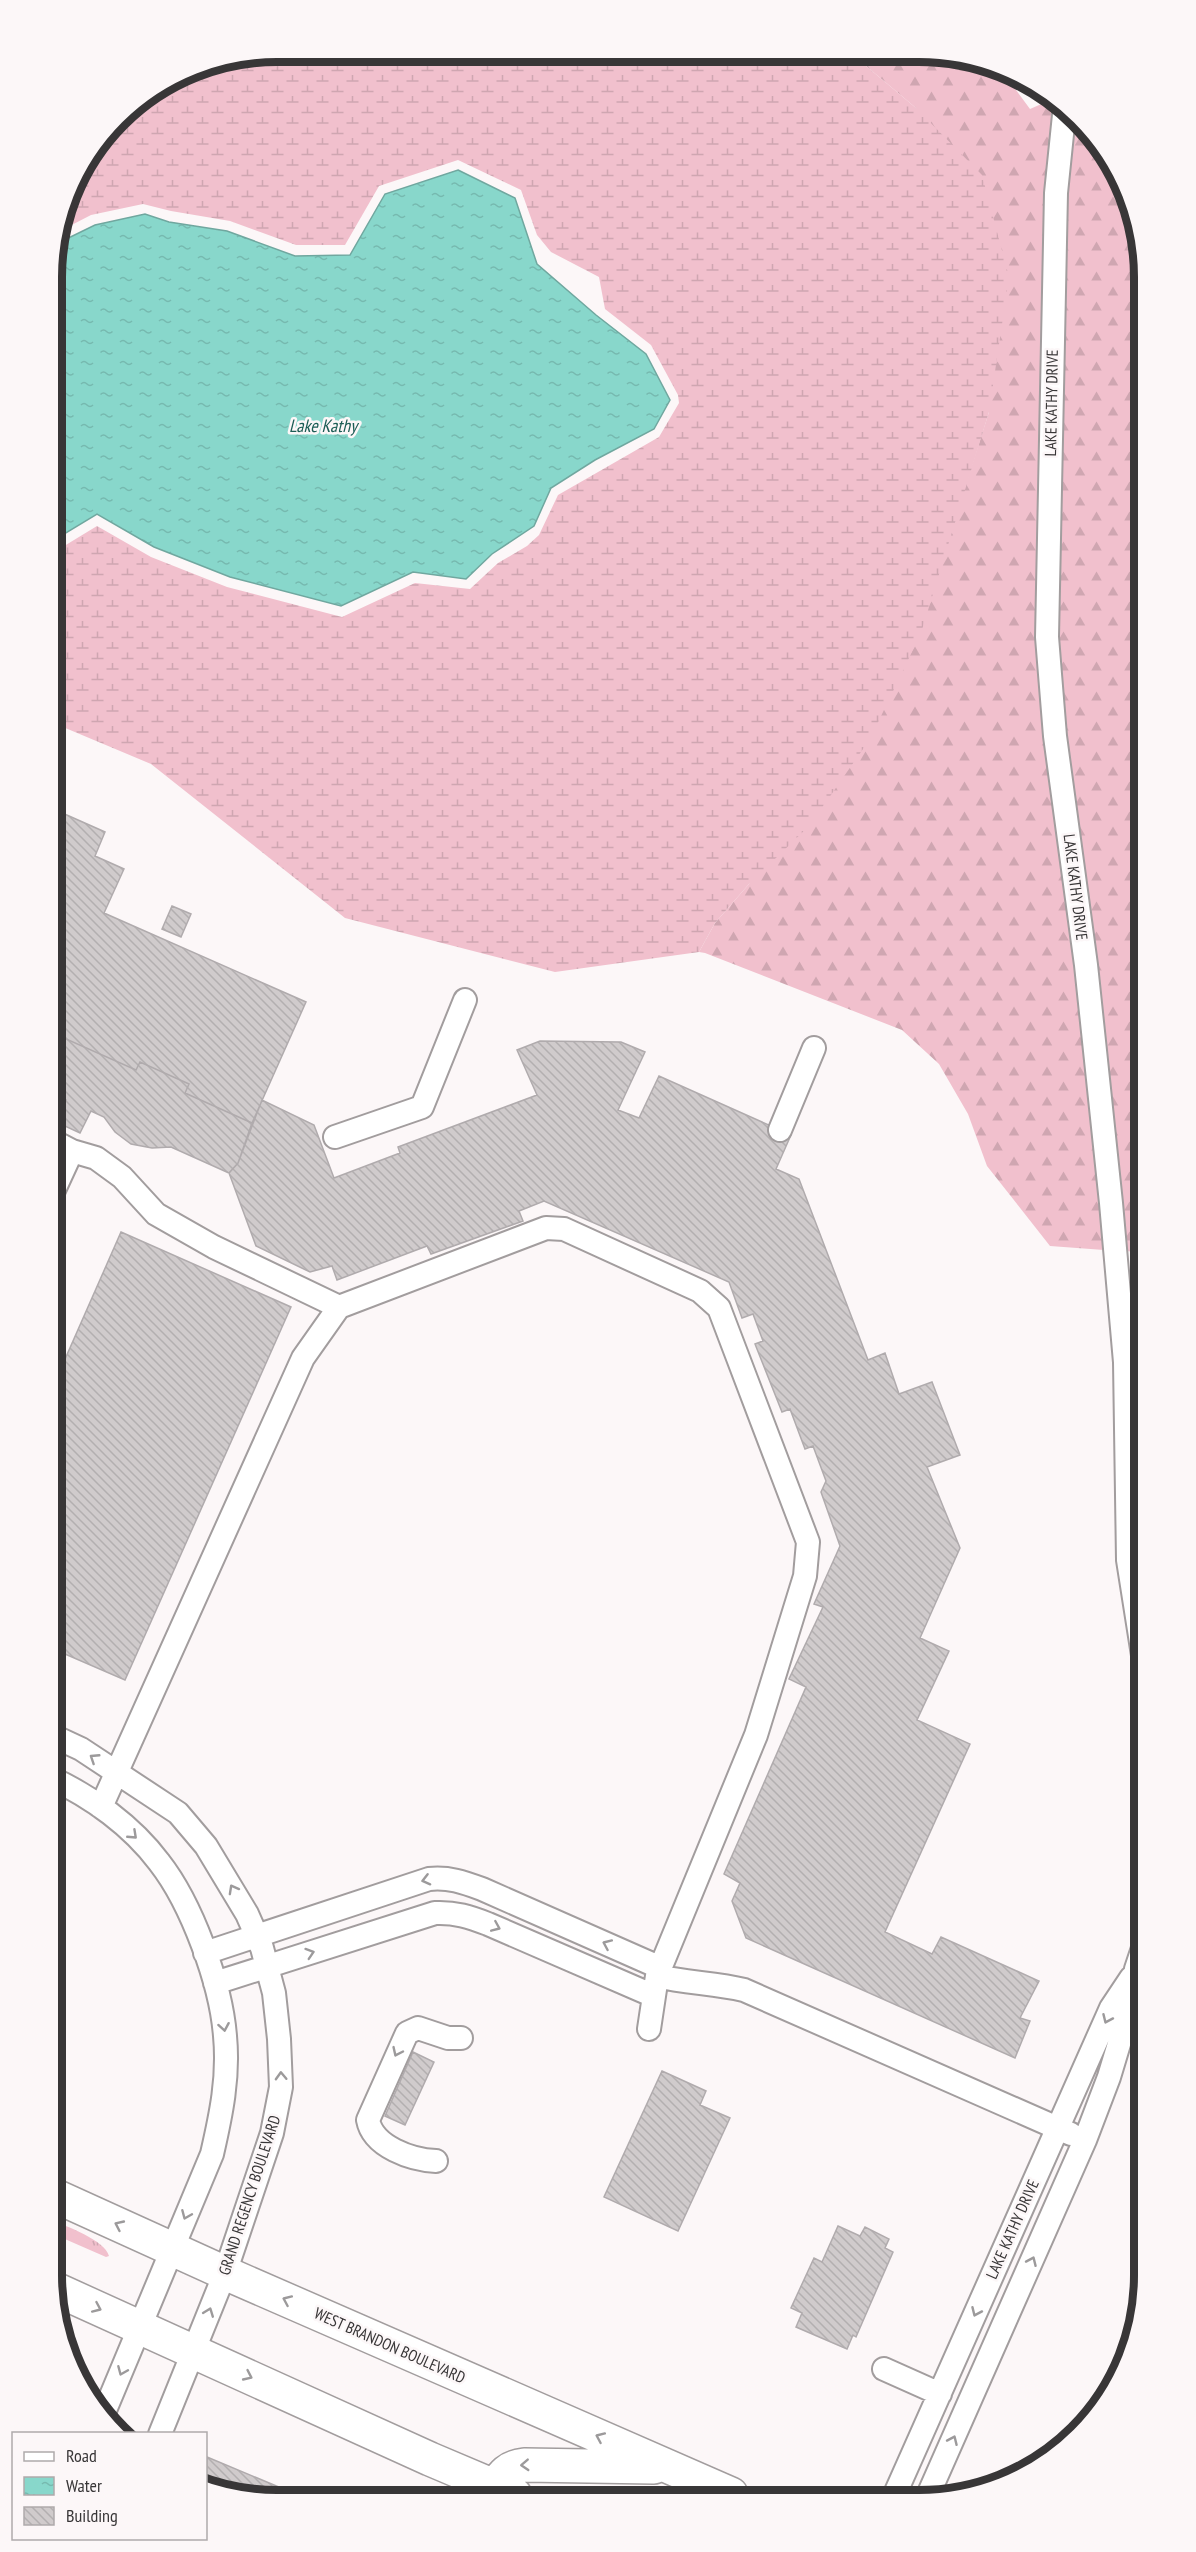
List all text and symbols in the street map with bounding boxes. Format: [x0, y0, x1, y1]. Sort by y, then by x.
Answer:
street label: LAKE KATHY DRIVE [1040, 349, 1062, 457]
water label: Lake Kathy [289, 414, 359, 437]
street label: LAKE KATHY DRIVE [1060, 833, 1092, 941]
one-way arrow [90, 1754, 101, 1765]
one-way arrow [127, 1828, 137, 1839]
one-way arrow [421, 1873, 431, 1886]
one-way arrow [229, 1885, 240, 1896]
one-way arrow [490, 1920, 501, 1932]
one-way arrow [602, 1939, 613, 1951]
one-way arrow [304, 1947, 315, 1960]
one-way arrow [1102, 2013, 1114, 2024]
one-way arrow [217, 2022, 229, 2031]
one-way arrow [392, 2046, 404, 2057]
one-way arrow [274, 2071, 287, 2080]
street label: GRAND REGENCY BOULEVARD [214, 2113, 284, 2277]
street label: LAKE KATHY DRIVE [981, 2176, 1043, 2282]
one-way arrow [181, 2209, 193, 2220]
one-way arrow [114, 2220, 125, 2232]
one-way arrow [1025, 2257, 1037, 2268]
one-way arrow [282, 2295, 293, 2307]
one-way arrow [90, 2300, 101, 2312]
street label: WEST BRANDON BOULEVARD [311, 2303, 469, 2387]
one-way arrow [971, 2306, 983, 2317]
one-way arrow [202, 2307, 215, 2318]
one-way arrow [117, 2365, 129, 2376]
one-way arrow [241, 2369, 252, 2381]
legend [12, 2432, 207, 2540]
one-way arrow [596, 2432, 607, 2444]
one-way arrow [946, 2435, 958, 2446]
text: Road [66, 2444, 97, 2467]
one-way arrow [521, 2459, 530, 2472]
text: Water [66, 2474, 102, 2497]
text: Building [66, 2504, 118, 2527]

